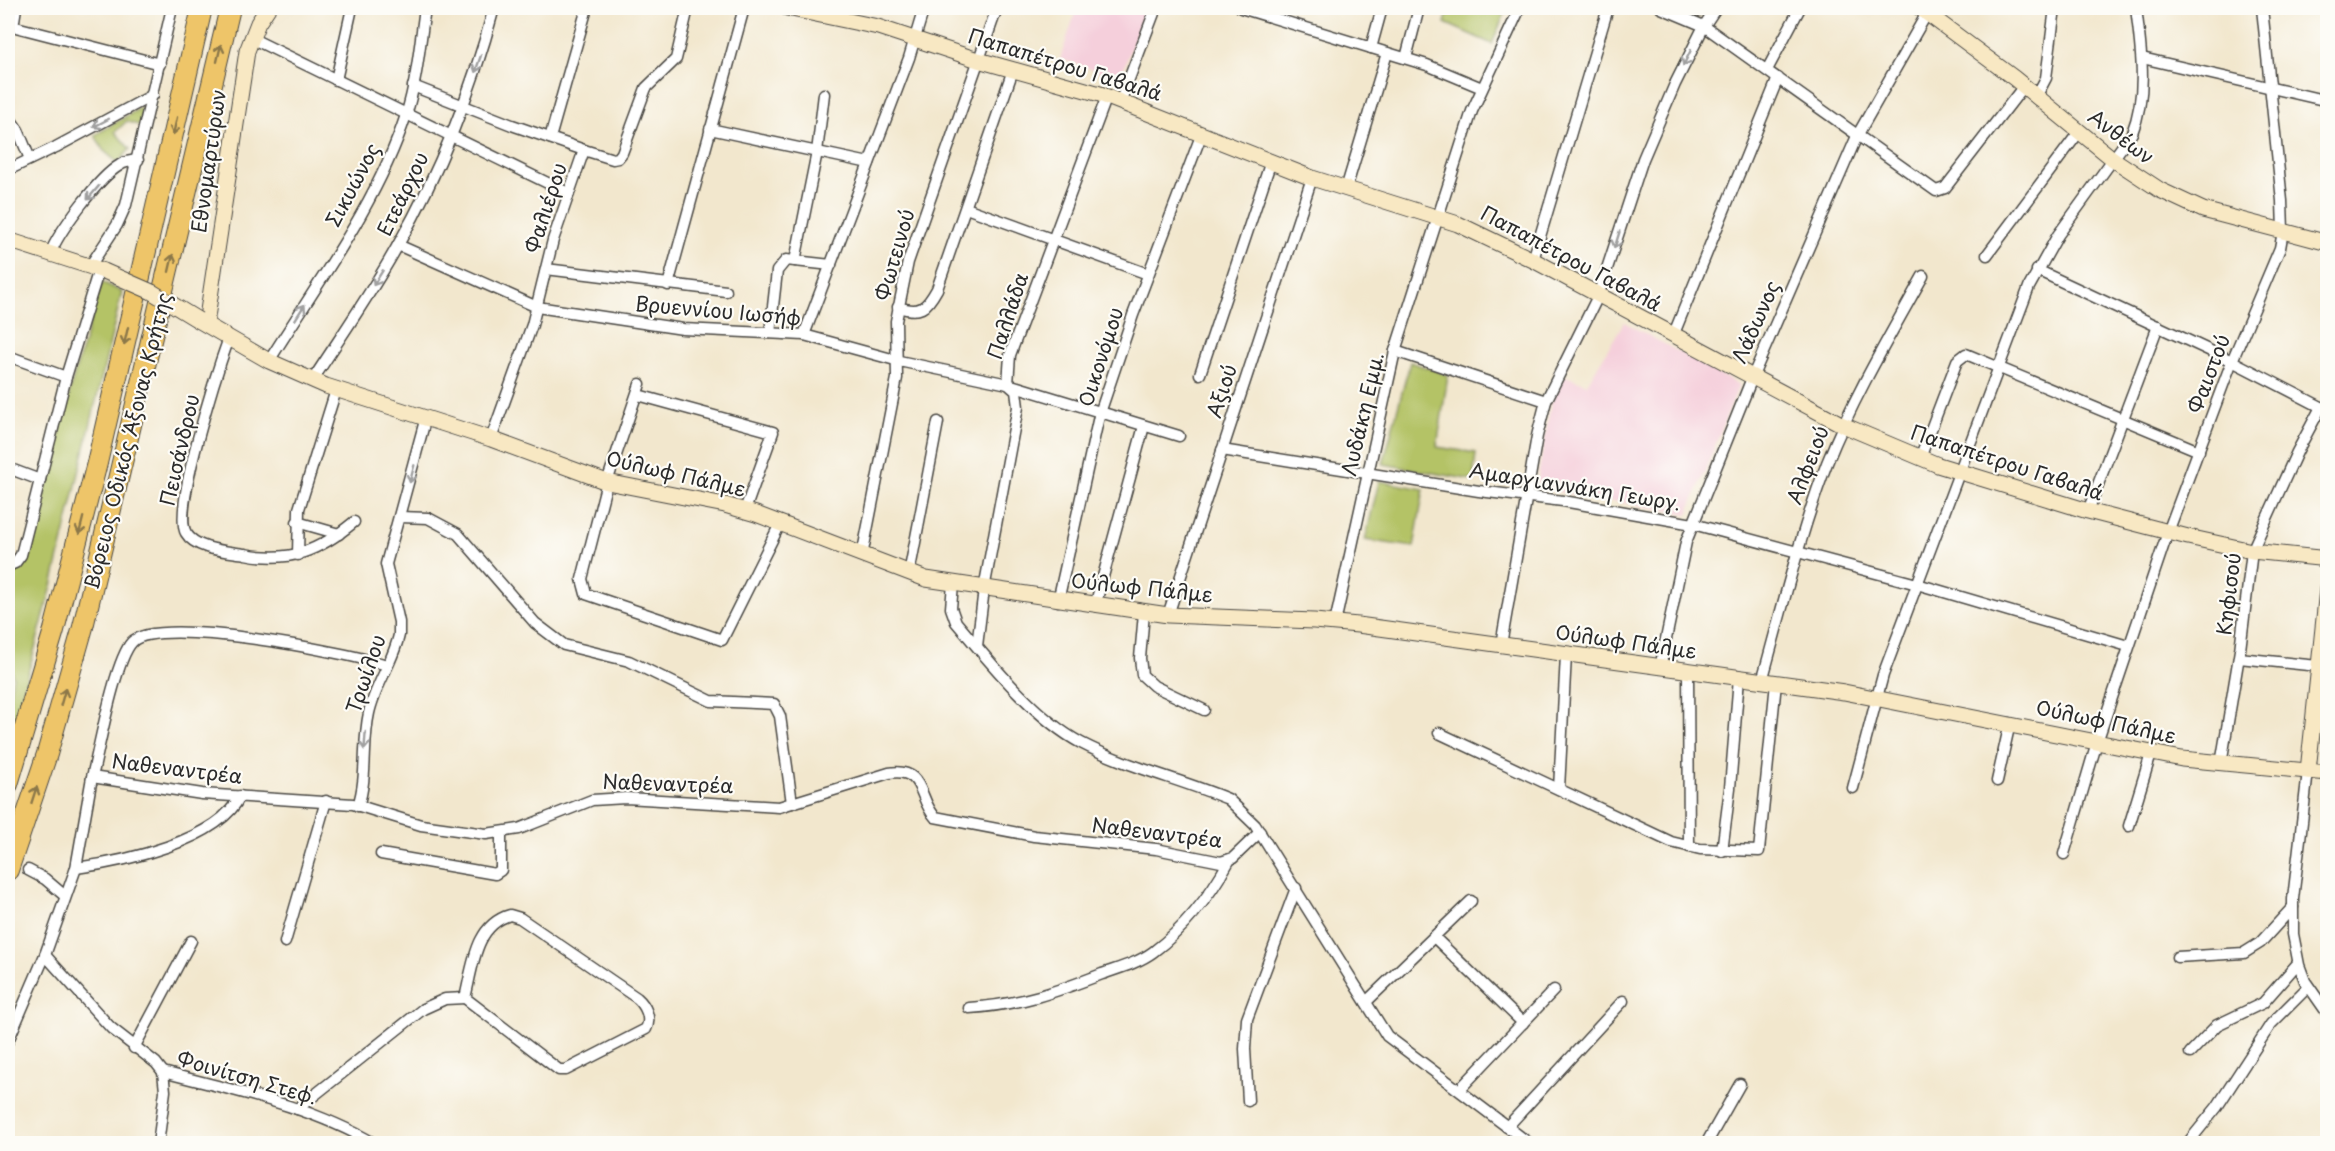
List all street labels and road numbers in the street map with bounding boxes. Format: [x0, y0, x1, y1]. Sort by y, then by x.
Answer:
street label: Παπαπέτρου Γαβαλά [965, 20, 1166, 108]
street label: Εθνομαρτύρων [183, 87, 233, 235]
street label: Ανθέων [2082, 101, 2161, 171]
street label: Σικυώνος [318, 137, 387, 232]
street label: Ετεάρχου [369, 146, 435, 241]
street label: Φαλιέρου [516, 158, 574, 257]
street label: Παπαπέτρου Γαβαλά [1476, 198, 1667, 319]
street label: Φωτεινού [867, 205, 921, 304]
street label: Παλλάδα [979, 268, 1035, 363]
street label: Λάδωνος [1724, 276, 1787, 368]
street label: Βρυεννίου Ιωσήφ [634, 288, 802, 332]
street label: Βόρειος Οδικός Άξονας Κρήτης [76, 289, 178, 592]
street label: Οικονόμου [1070, 303, 1130, 410]
street label: Φαιστού [2179, 330, 2237, 418]
street label: Λυδάκη Εμμ. [1333, 349, 1391, 479]
street label: Αξιού [1198, 360, 1244, 421]
street label: Πεισάνδρου [152, 391, 206, 509]
street label: Παπαπέτρου Γαβαλά [1907, 417, 2108, 507]
street label: Αλφειού [1778, 421, 1836, 508]
street label: Ούλωφ Πάλμε [603, 442, 749, 504]
street label: Αμαργιαννάκη Γεωργ. [1467, 454, 1683, 518]
street label: Κηφισού [2208, 551, 2248, 637]
street label: Ούλωφ Πάλμε [1070, 565, 1215, 609]
street label: Ούλωφ Πάλμε [1553, 616, 1699, 666]
street label: Τρωίλου [338, 630, 392, 717]
street label: Ούλωφ Πάλμε [2033, 692, 2179, 751]
street label: Ναθεναντρέα [110, 745, 244, 791]
street label: Ναθεναντρέα [602, 766, 734, 800]
street label: Ναθεναντρέα [1090, 809, 1224, 855]
street label: Φοινίτση Στεφ. [174, 1043, 321, 1111]

